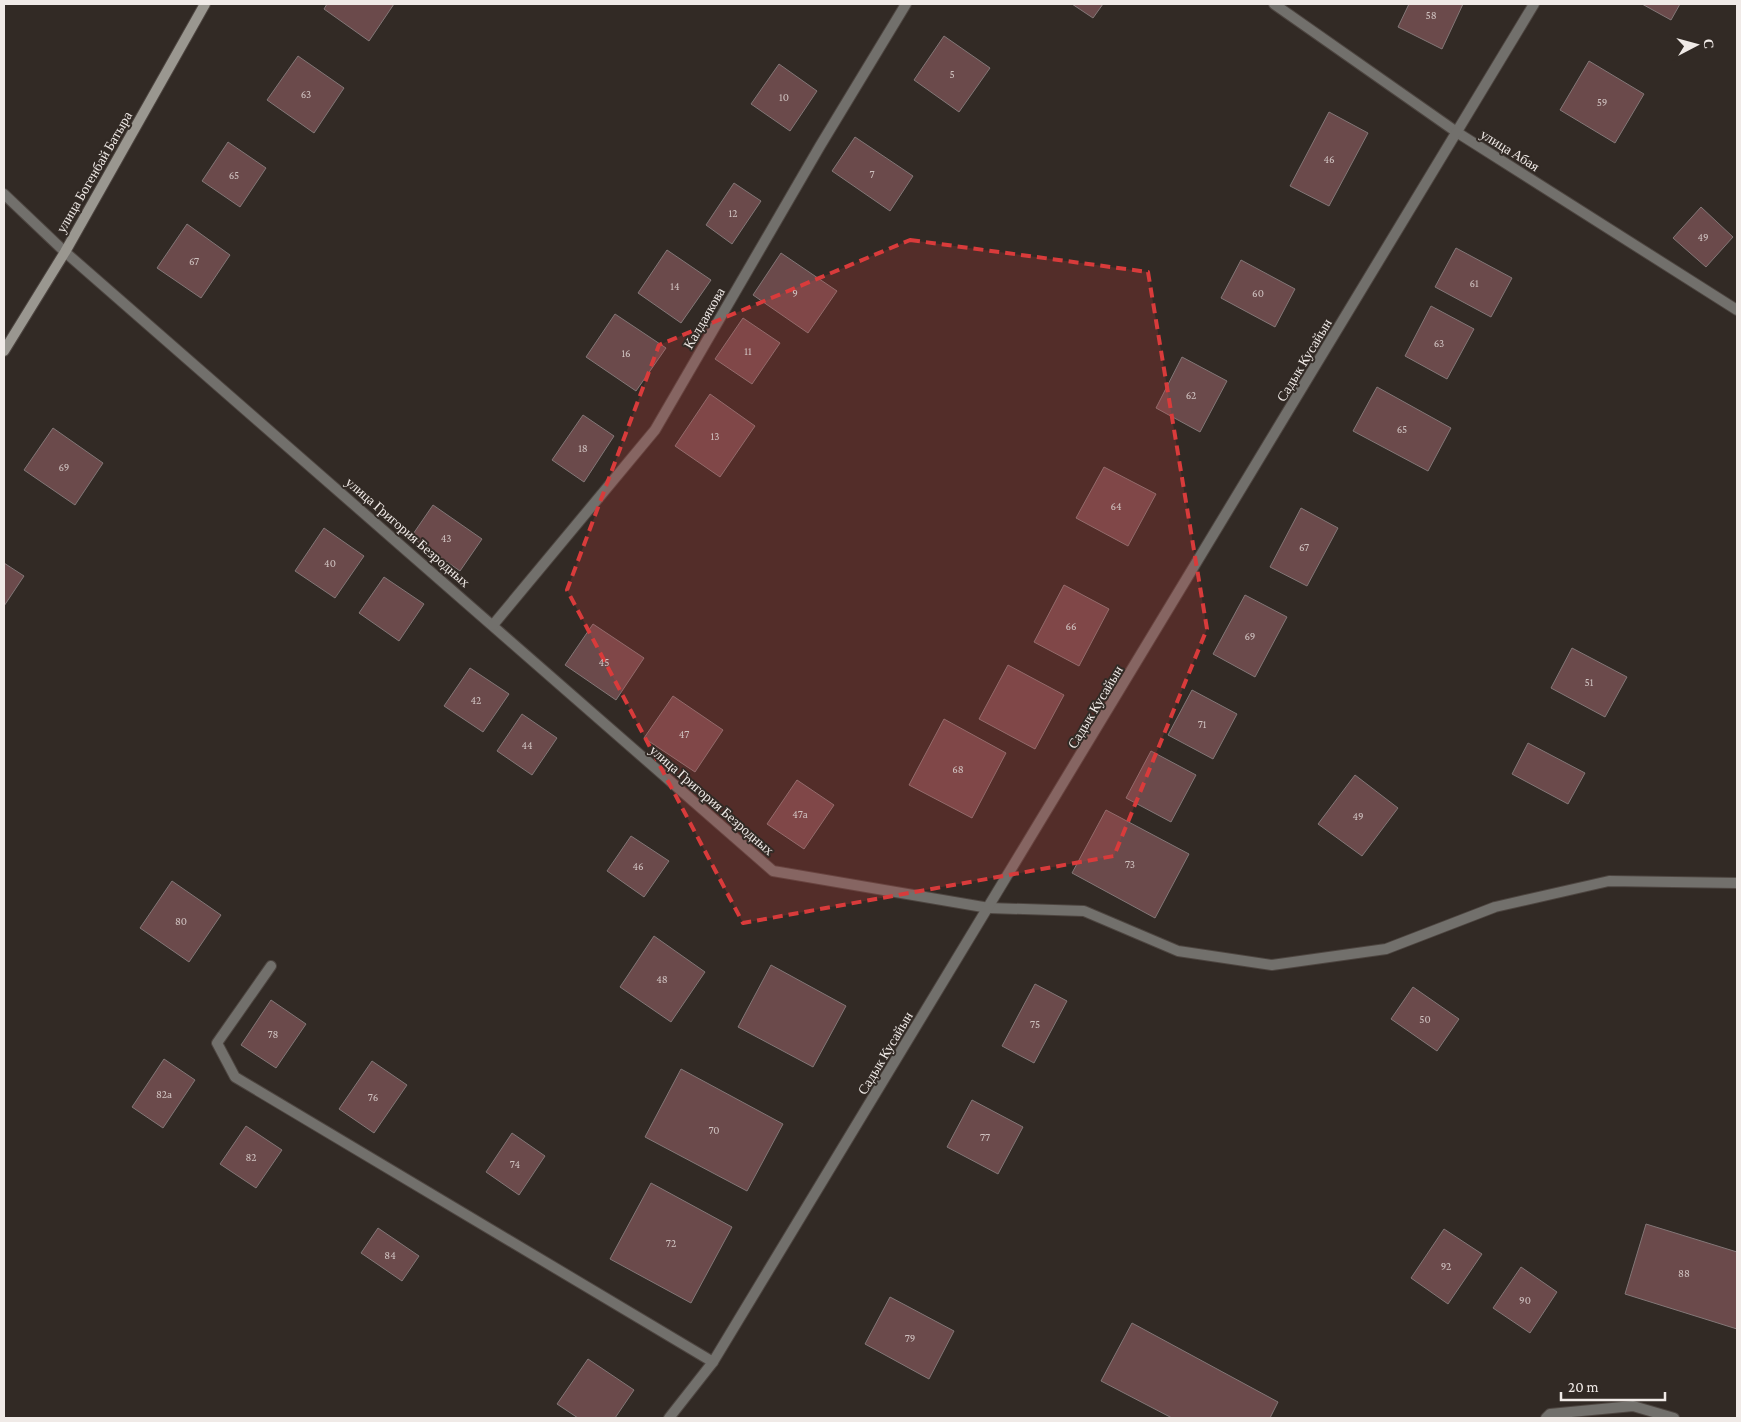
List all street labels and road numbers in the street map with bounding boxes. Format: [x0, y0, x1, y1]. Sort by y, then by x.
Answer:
street label: улица Богенбай Батыра [53, 108, 136, 236]
street label: улица Абая [1478, 126, 1543, 175]
street label: Калдаякова [680, 284, 728, 351]
street label: Садык Кусайын [1273, 315, 1335, 404]
street label: улица Григория Безродных [343, 474, 473, 590]
street label: Садык Кусайын [1064, 662, 1126, 751]
street label: улица Григория Безродных [647, 742, 777, 858]
street label: Садык Кусайын [854, 1008, 916, 1097]

